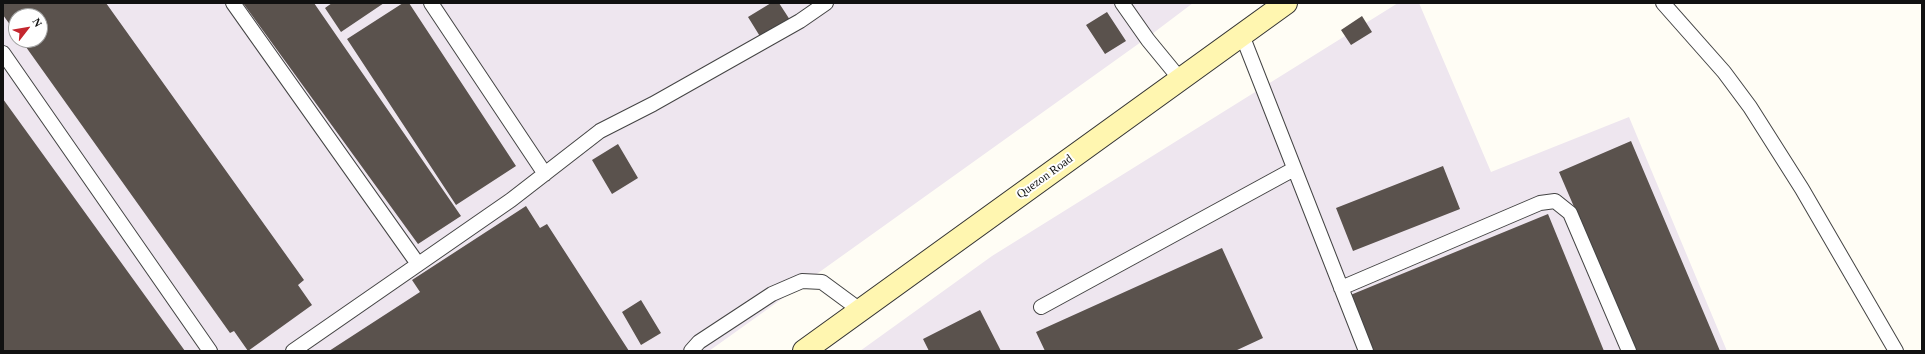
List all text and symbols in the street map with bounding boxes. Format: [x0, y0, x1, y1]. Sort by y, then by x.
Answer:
north arrow [8, 8, 48, 48]
text: N [30, 16, 45, 29]
street label: Quezon Road [1014, 152, 1076, 202]

